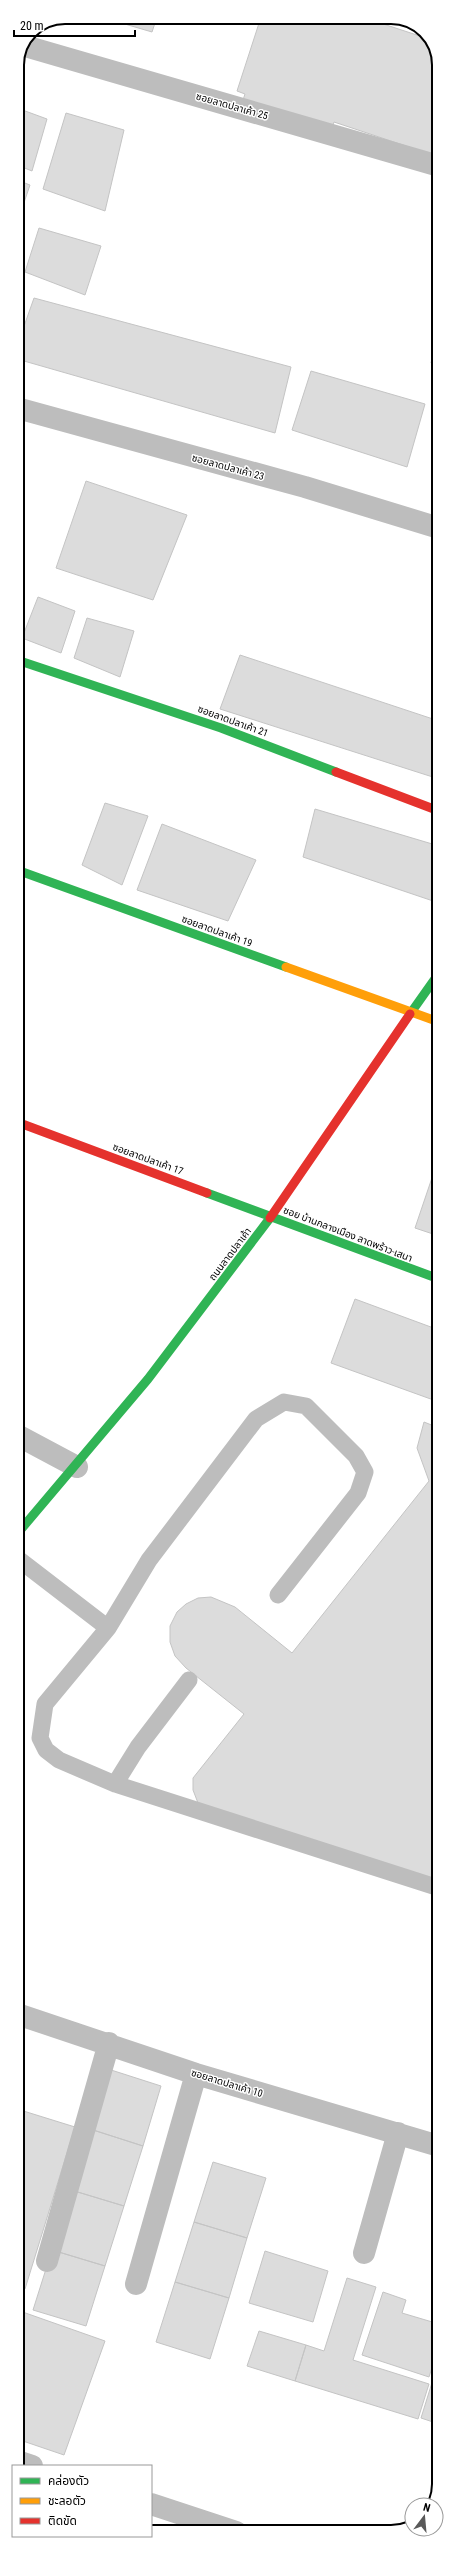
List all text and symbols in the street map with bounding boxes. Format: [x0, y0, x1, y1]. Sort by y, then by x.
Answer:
scale bar [14, 12, 135, 38]
text: 20 m [20, 19, 44, 33]
street label: ซอยลาดปลาเค้า 25 [195, 90, 269, 122]
street label: ซอยลาดปลาเค้า 23 [191, 452, 265, 482]
street label: ซอยลาดปลาเค้า 21 [196, 703, 270, 739]
street label: ซอยลาดปลาเค้า 19 [180, 913, 254, 949]
street label: ซอยลาดปลาเค้า 17 [111, 1141, 185, 1177]
street label: ซอย บ้านกลางเมือง ลาดพร้าว-เสนา [282, 1204, 414, 1264]
street label: ถนนลาดปลาเค้า [207, 1225, 253, 1283]
street label: ซอยลาดปลาเค้า 10 [190, 2067, 264, 2099]
legend [12, 2465, 152, 2537]
text: คล่องตัว [48, 2474, 89, 2488]
text: ชะลอตัว [48, 2494, 86, 2508]
north arrow [404, 2497, 444, 2537]
text: N [422, 2501, 432, 2515]
text: ติดขัด [48, 2514, 77, 2528]

